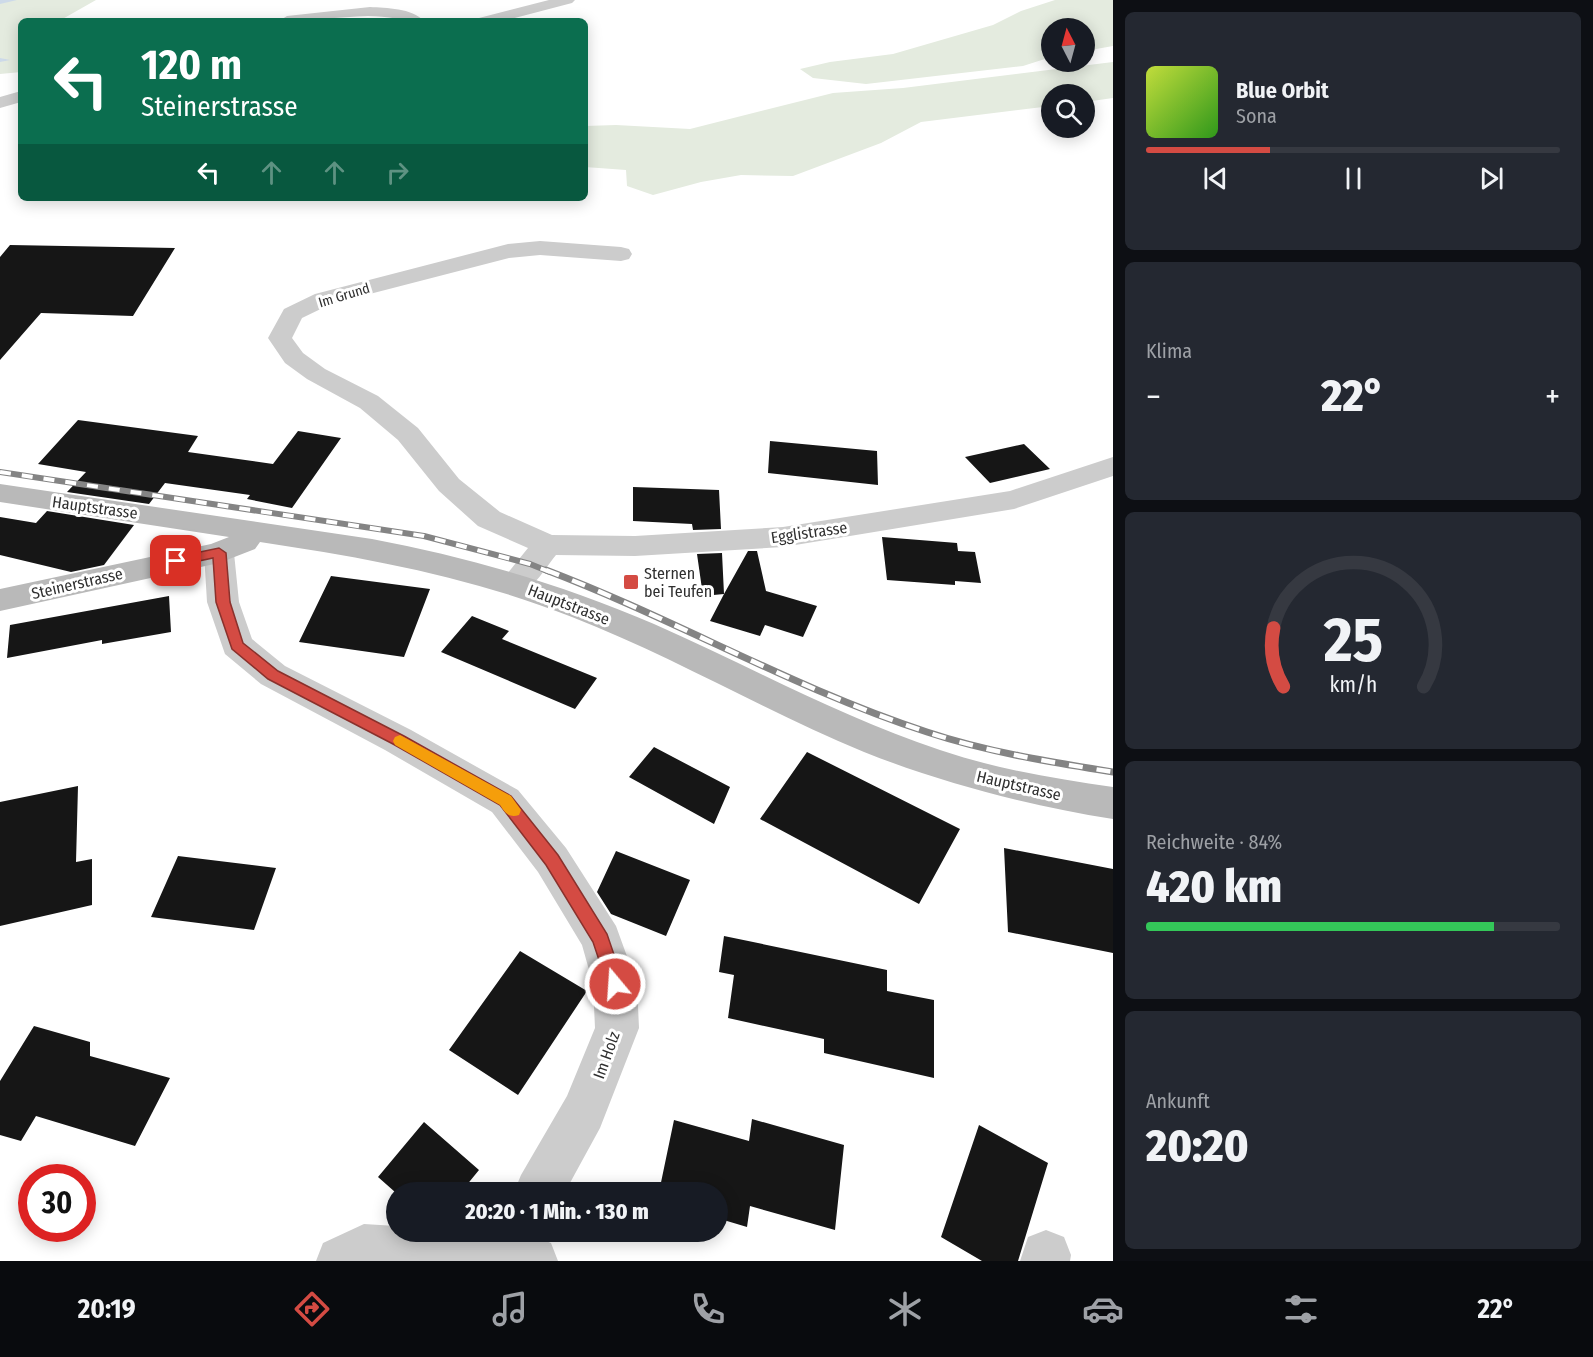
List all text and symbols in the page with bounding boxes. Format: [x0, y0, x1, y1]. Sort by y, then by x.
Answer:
north arrow [1041, 18, 1095, 72]
map controls [1041, 18, 1095, 138]
text: 120 m [141, 40, 242, 90]
icon: left [42, 42, 120, 120]
text: Blue Orbit [1236, 77, 1329, 104]
button: search [1041, 84, 1095, 138]
text: Steinerstrasse [141, 91, 298, 123]
text: Sona [1236, 104, 1277, 128]
icon: left [192, 156, 225, 189]
icon: ahead [255, 156, 288, 189]
icon: ahead [318, 156, 351, 189]
icon: right [381, 156, 414, 189]
icon: previous [1199, 162, 1232, 195]
icon: pause [1337, 162, 1370, 195]
icon: next [1475, 162, 1508, 195]
street label: Im Grund [316, 280, 372, 311]
text: Klima [1146, 339, 1192, 363]
text: 22° [1321, 369, 1385, 423]
text: − [1146, 377, 1161, 417]
text: + [1545, 377, 1560, 417]
street label: Hauptstrasse [51, 492, 139, 523]
street label: Egglistrasse [770, 518, 848, 547]
pin [150, 535, 201, 586]
icon: arrive [159, 544, 192, 577]
street label: Steinerstrasse [30, 564, 125, 603]
place label: Sternen bei Teufen [644, 564, 712, 601]
marker: Sternen bei Teufen [622, 573, 640, 591]
street label: Hauptstrasse [525, 580, 612, 629]
text: 25 [1322, 604, 1383, 679]
text: km/h [1329, 673, 1377, 699]
street label: Hauptstrasse [975, 767, 1063, 804]
text: Reichweite · 84% [1146, 830, 1282, 854]
text: 420 km [1146, 860, 1282, 914]
position arrow [583, 952, 647, 1016]
street label: Im Holz [589, 1029, 624, 1081]
text: Ankunft [1146, 1089, 1210, 1113]
text: 20:20 [1146, 1119, 1249, 1173]
speed limit sign: 30 [18, 1164, 96, 1242]
text: 20:20 · 1 Min. · 130 m [465, 1198, 649, 1225]
icon: directions [291, 1288, 333, 1330]
icon: music [489, 1288, 531, 1330]
icon: phone [687, 1288, 729, 1330]
icon: climate [884, 1288, 926, 1330]
icon: car [1082, 1288, 1124, 1330]
icon: filters [1280, 1288, 1322, 1330]
text: 20:19 [78, 1293, 136, 1325]
text: 22° [1477, 1293, 1515, 1325]

